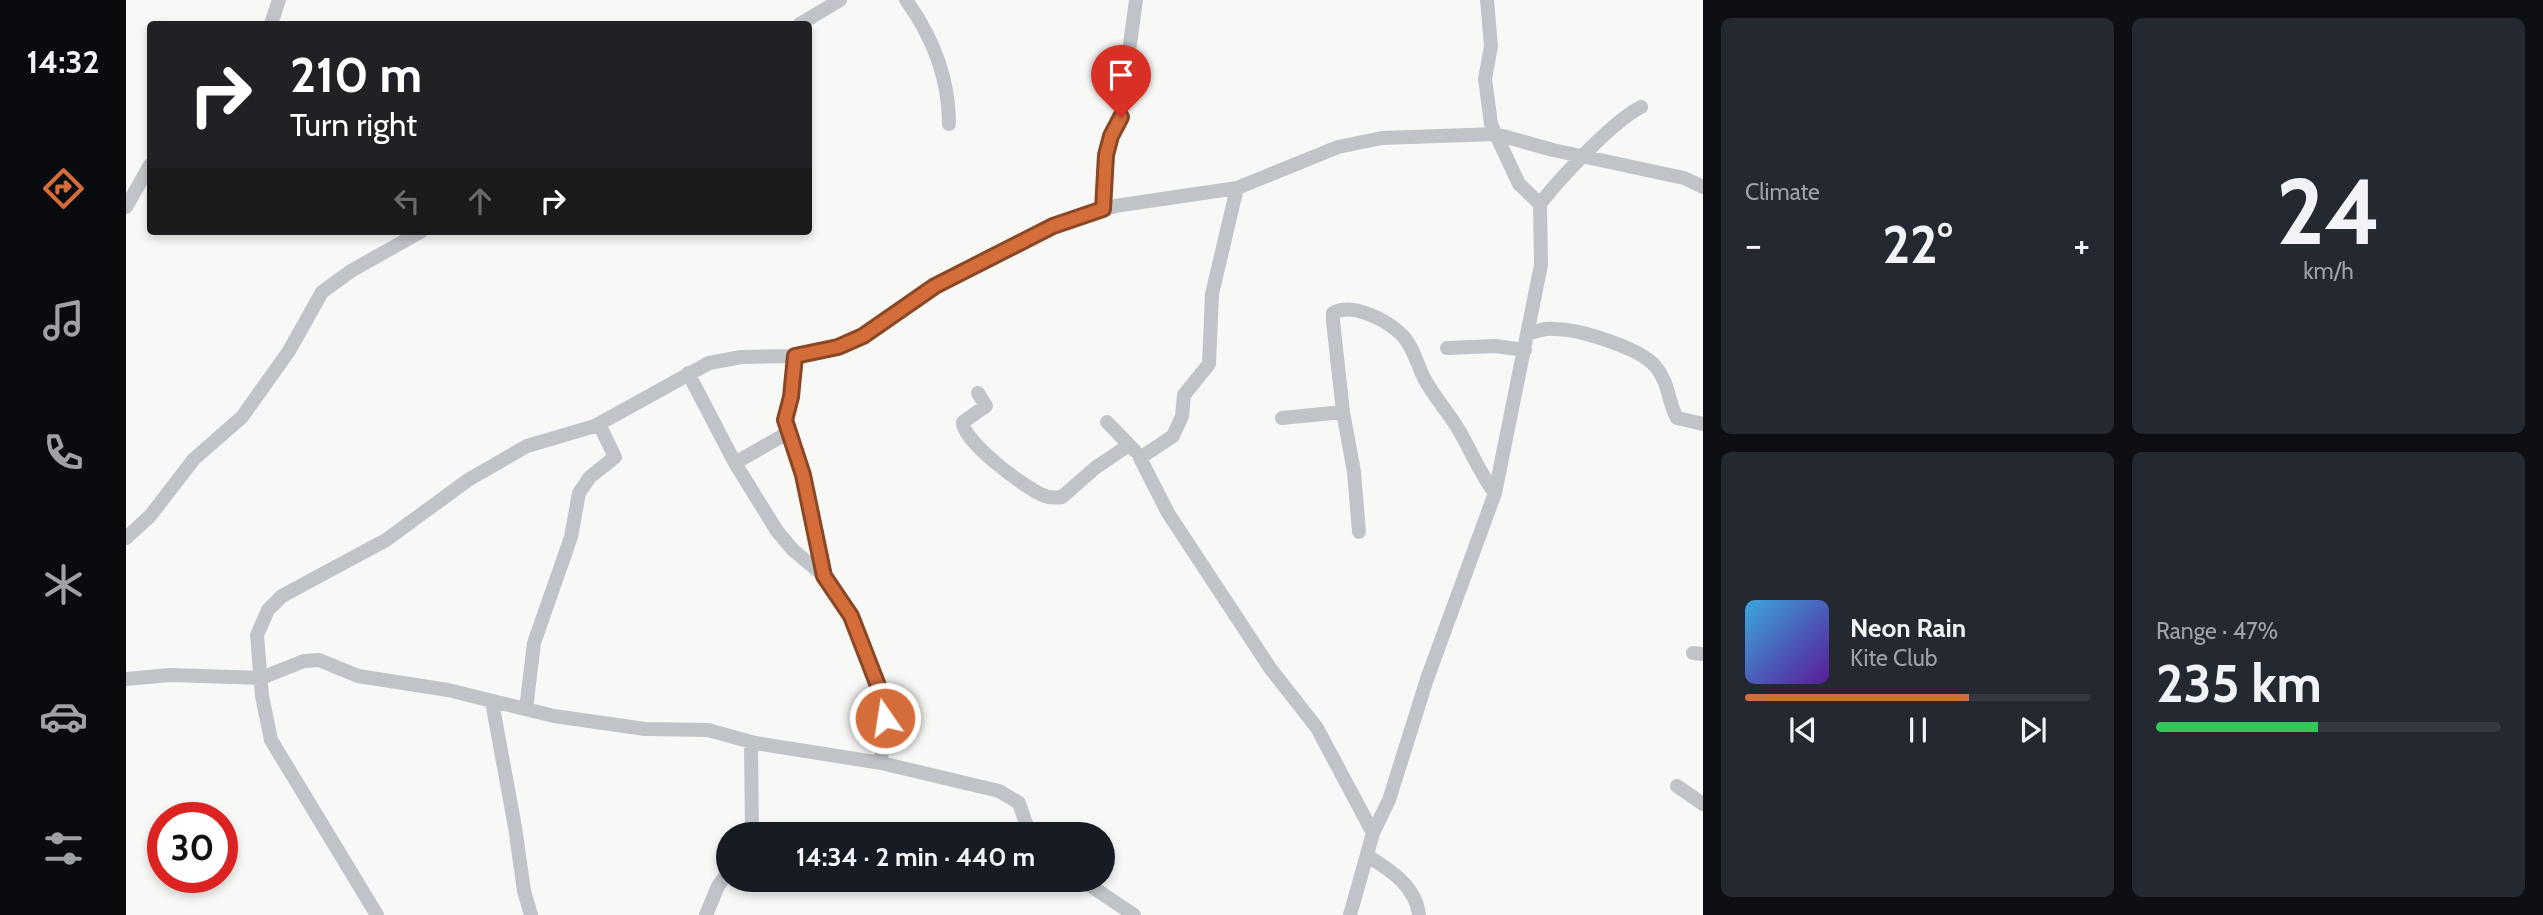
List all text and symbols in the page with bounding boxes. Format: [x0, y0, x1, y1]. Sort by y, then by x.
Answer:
text: 14:32 [27, 42, 99, 81]
text: 210 m [290, 45, 422, 104]
pin [1091, 45, 1151, 117]
icon: right [175, 49, 266, 140]
icon: arrive [1102, 56, 1140, 94]
text: Turn right [290, 105, 417, 144]
text: 24 [2276, 156, 2381, 267]
icon: directions [39, 164, 88, 213]
text: Climate [1745, 178, 1820, 206]
icon: left [388, 182, 426, 220]
icon: ahead [461, 182, 499, 220]
icon: right [534, 182, 572, 220]
text: 22° [1882, 213, 1953, 276]
text: − [1745, 221, 1762, 268]
text: + [2073, 221, 2090, 268]
text: km/h [2303, 257, 2354, 285]
icon: music [39, 296, 88, 345]
icon: phone [39, 428, 88, 477]
icon: climate [39, 560, 88, 609]
text: Neon Rain [1850, 612, 1966, 644]
text: Range · 47% [2156, 617, 2278, 645]
text: Kite Club [1850, 644, 1937, 672]
text: 235 km [2156, 652, 2322, 715]
position arrow [848, 681, 922, 755]
icon: car [39, 692, 88, 741]
icon: previous [1784, 711, 1822, 749]
icon: pause [1899, 711, 1937, 749]
icon: next [2014, 711, 2052, 749]
speed limit sign: 30 [147, 802, 238, 893]
icon: filters [39, 824, 88, 873]
text: 14:34 · 2 min · 440 m [796, 841, 1035, 873]

